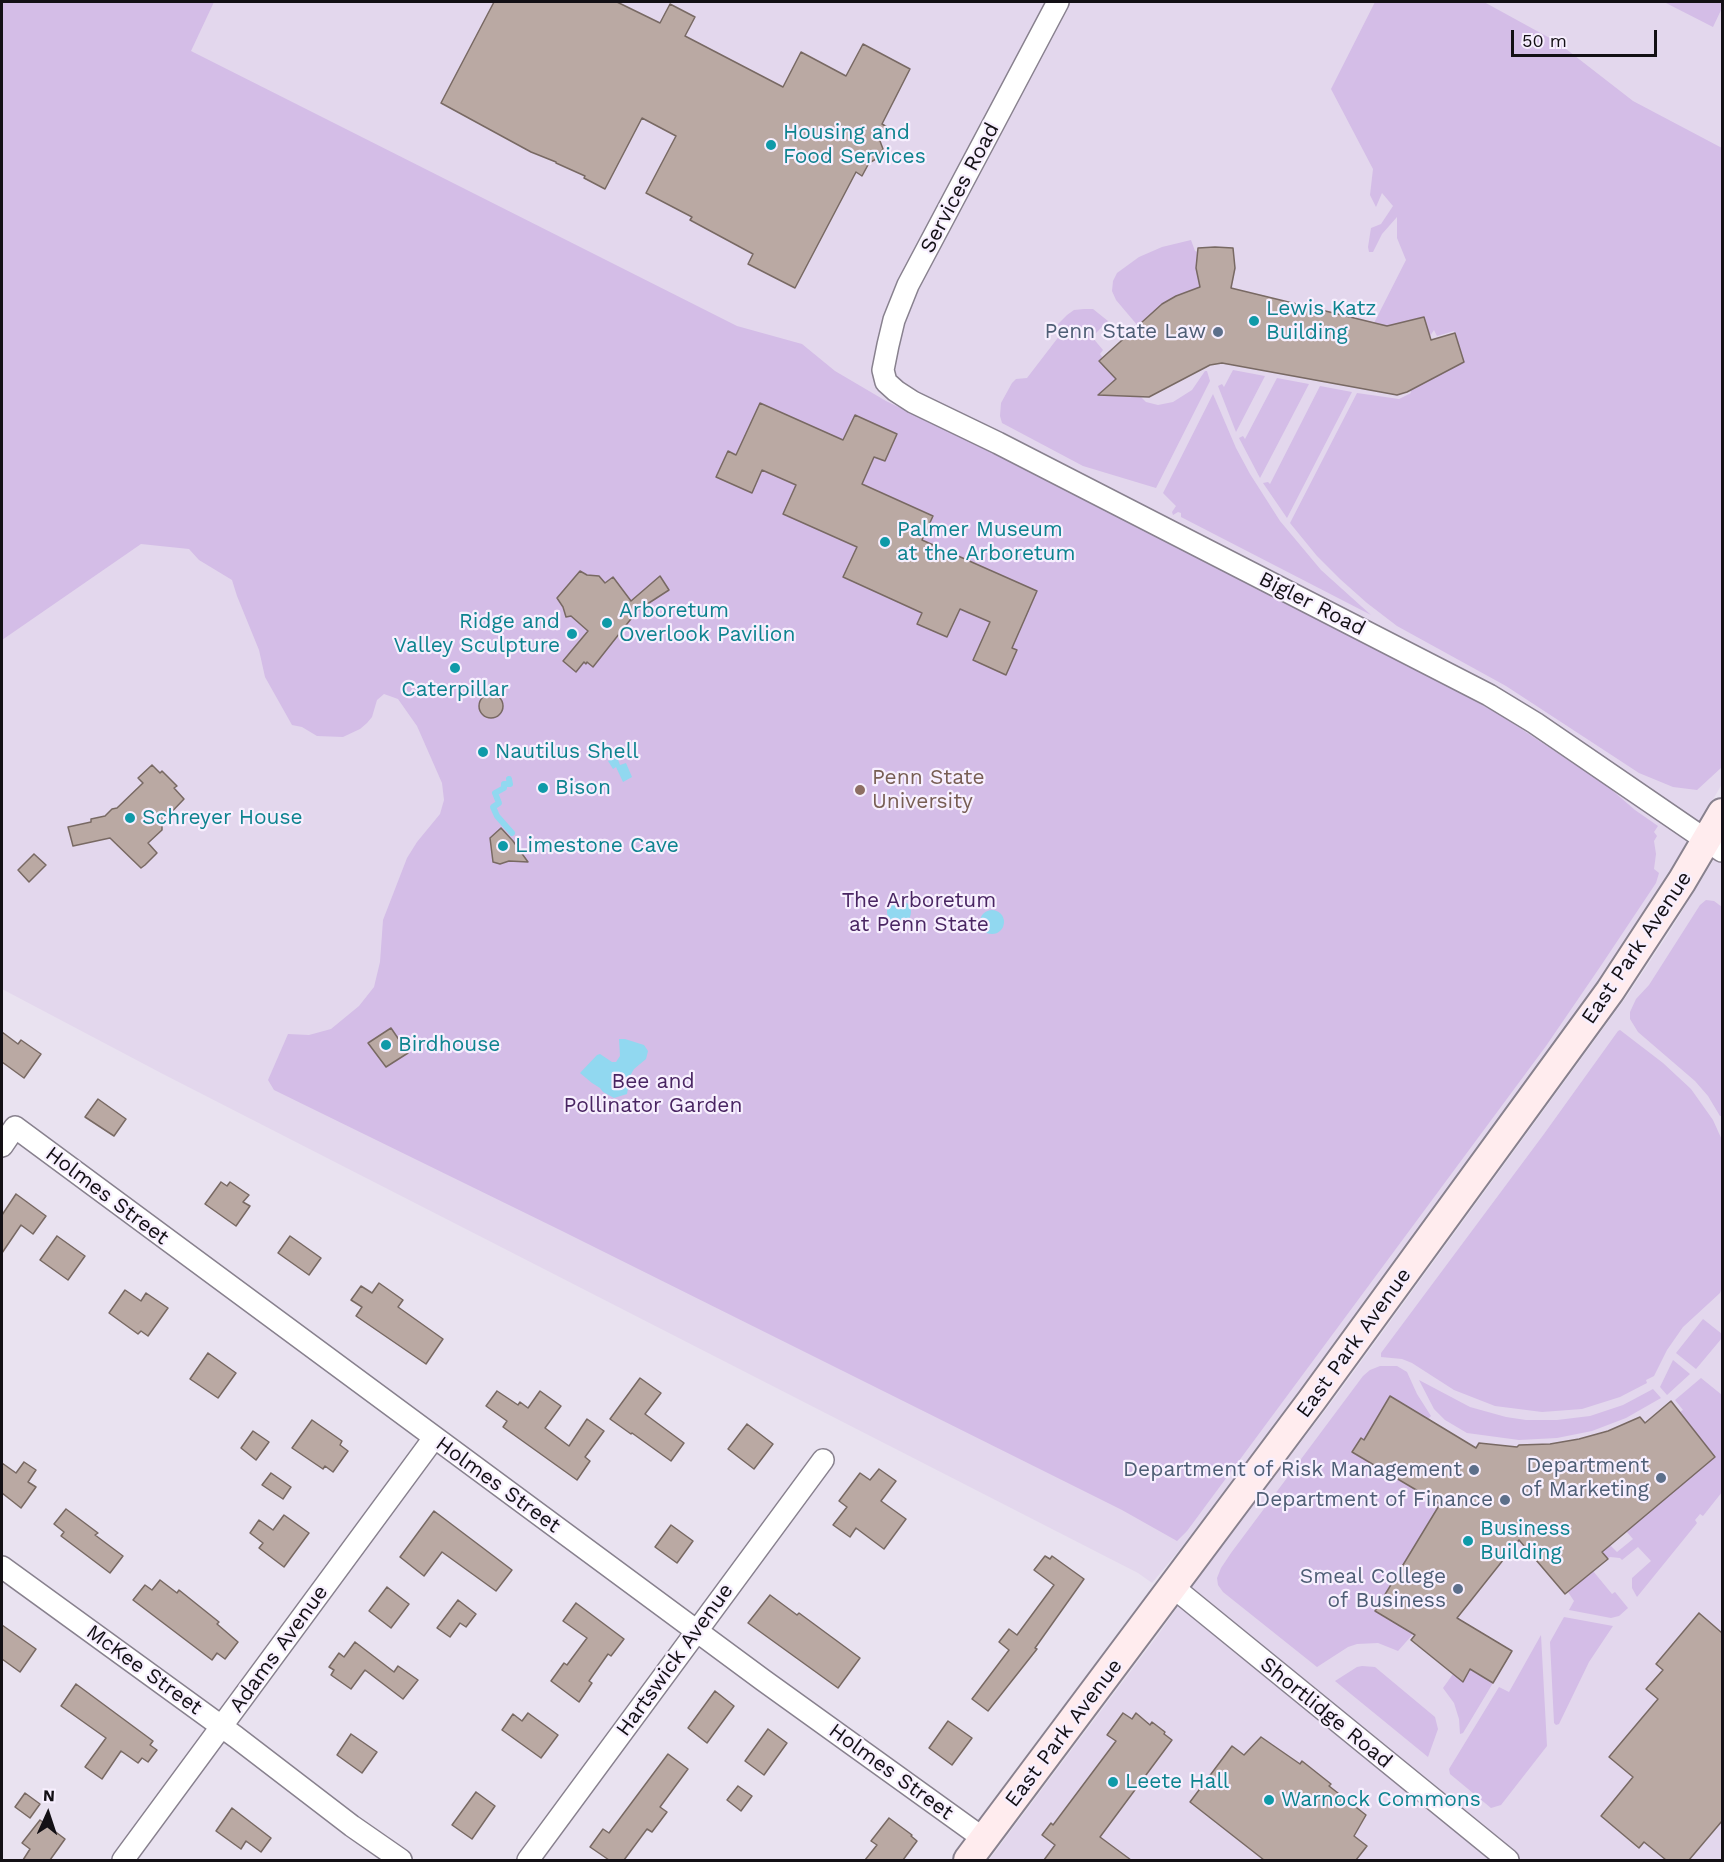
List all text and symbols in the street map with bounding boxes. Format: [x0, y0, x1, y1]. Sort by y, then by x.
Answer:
scale bar [1514, 18, 1660, 56]
text: 50 m [1522, 30, 1567, 51]
street label: Services Road [915, 119, 1005, 257]
place label: Housing and Food Services [783, 120, 926, 170]
marker: Housing and Food Services [764, 138, 778, 152]
place label: Lewis Katz Building [1266, 296, 1376, 346]
marker: Lewis Katz Building [1247, 314, 1261, 328]
place label: Penn State Law [1045, 319, 1206, 345]
marker: Penn State Law [1211, 325, 1225, 339]
place label: Palmer Museum at the Arboretum [897, 517, 1075, 567]
marker: Palmer Museum at the Arboretum [878, 535, 892, 549]
street label: Bigler Road [1255, 566, 1369, 642]
place label: Arboretum Overlook Pavilion [619, 598, 795, 648]
place label: Ridge and Valley Sculpture [394, 609, 560, 659]
marker: Arboretum Overlook Pavilion [600, 616, 614, 630]
marker: Ridge and Valley Sculpture [565, 627, 579, 641]
marker: Caterpillar [448, 661, 462, 675]
place label: Caterpillar [401, 677, 509, 703]
place label: Nautilus Shell [495, 739, 639, 765]
marker: Nautilus Shell [476, 745, 490, 759]
place label: Penn State University [872, 765, 985, 815]
place label: Bison [555, 775, 611, 801]
marker: Bison [536, 781, 550, 795]
marker: Penn State University [853, 783, 867, 797]
place label: Schreyer House [142, 805, 303, 831]
marker: Schreyer House [123, 811, 137, 825]
place label: Limestone Cave [515, 833, 679, 859]
marker: Limestone Cave [496, 839, 510, 853]
street label: East Park Avenue [1577, 867, 1697, 1029]
park label: The Arboretum at Penn State [842, 888, 996, 938]
place label: Birdhouse [398, 1032, 500, 1058]
marker: Birdhouse [379, 1038, 393, 1052]
park label: Bee and Pollinator Garden [564, 1069, 742, 1119]
street label: Holmes Street [40, 1141, 174, 1251]
street label: East Park Avenue [1291, 1263, 1417, 1423]
street label: Holmes Street [431, 1431, 565, 1539]
place label: Department of Marketing [1521, 1453, 1649, 1503]
place label: Department of Risk Management [1123, 1457, 1462, 1483]
marker: Department of Risk Management [1467, 1463, 1481, 1477]
marker: Department of Marketing [1654, 1471, 1668, 1485]
place label: Department of Finance [1255, 1487, 1493, 1513]
marker: Department of Finance [1498, 1493, 1512, 1507]
place label: Business Building [1480, 1516, 1571, 1566]
marker: Business Building [1461, 1534, 1475, 1548]
place label: Smeal College of Business [1300, 1564, 1446, 1614]
street label: Hartswick Avenue [611, 1579, 739, 1741]
street label: Adams Avenue [224, 1580, 334, 1718]
marker: Smeal College of Business [1451, 1582, 1465, 1596]
street label: McKee Street [81, 1620, 207, 1720]
street label: Shortlidge Road [1255, 1652, 1397, 1774]
street label: East Park Avenue [1000, 1654, 1128, 1812]
street label: Holmes Street [824, 1718, 958, 1826]
place label: Leete Hall [1125, 1769, 1229, 1795]
marker: Leete Hall [1106, 1775, 1120, 1789]
north arrow [18, 1784, 78, 1844]
text: N [43, 1786, 55, 1805]
place label: Warnock Commons [1281, 1787, 1481, 1813]
marker: Warnock Commons [1262, 1793, 1276, 1807]

